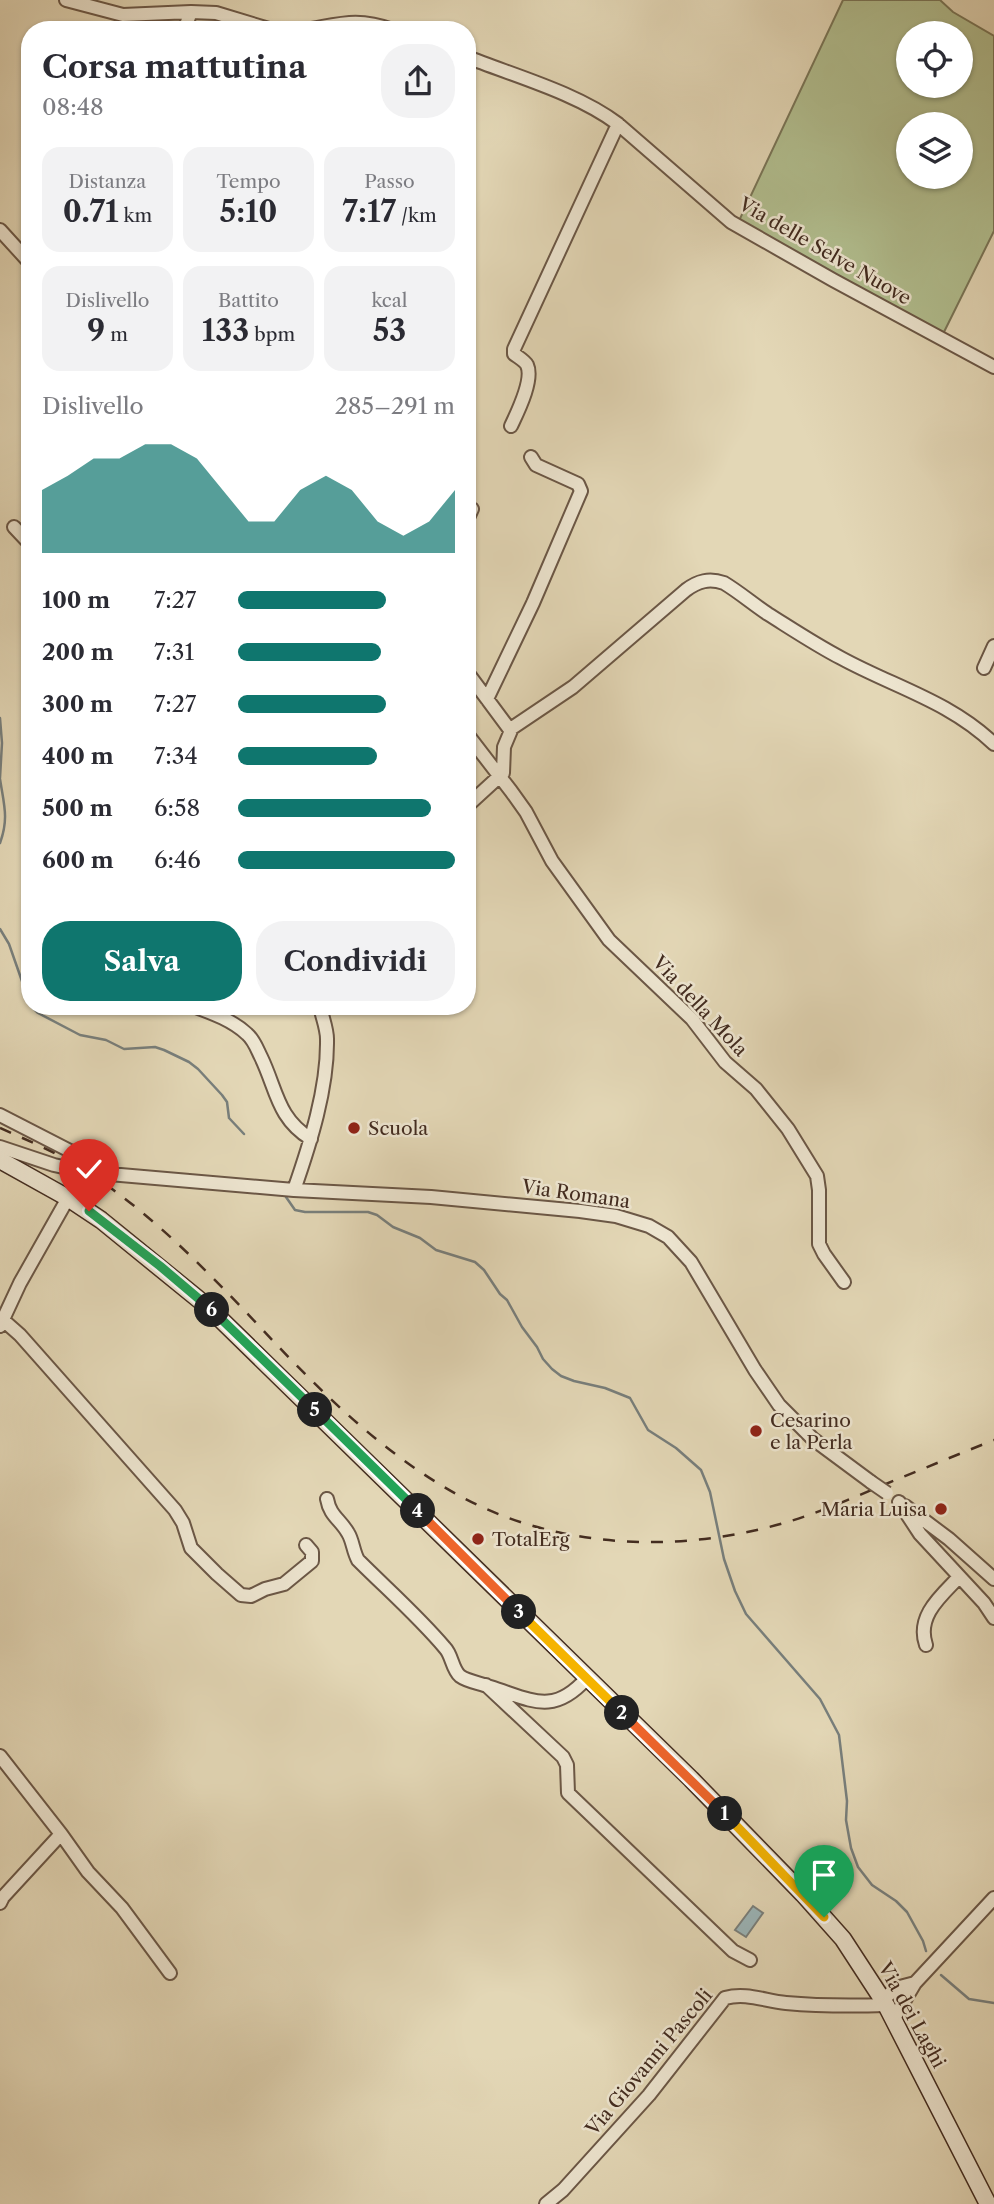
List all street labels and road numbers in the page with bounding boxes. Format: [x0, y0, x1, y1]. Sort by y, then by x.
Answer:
street label: Via delle Selve Nuove [734, 192, 915, 310]
street label: Via della Mola [647, 950, 752, 1061]
street label: Via Romana [519, 1175, 632, 1213]
street label: Via dei Laghi [873, 1957, 951, 2072]
street label: Via Giovanni Pascoli [580, 1984, 717, 2141]

